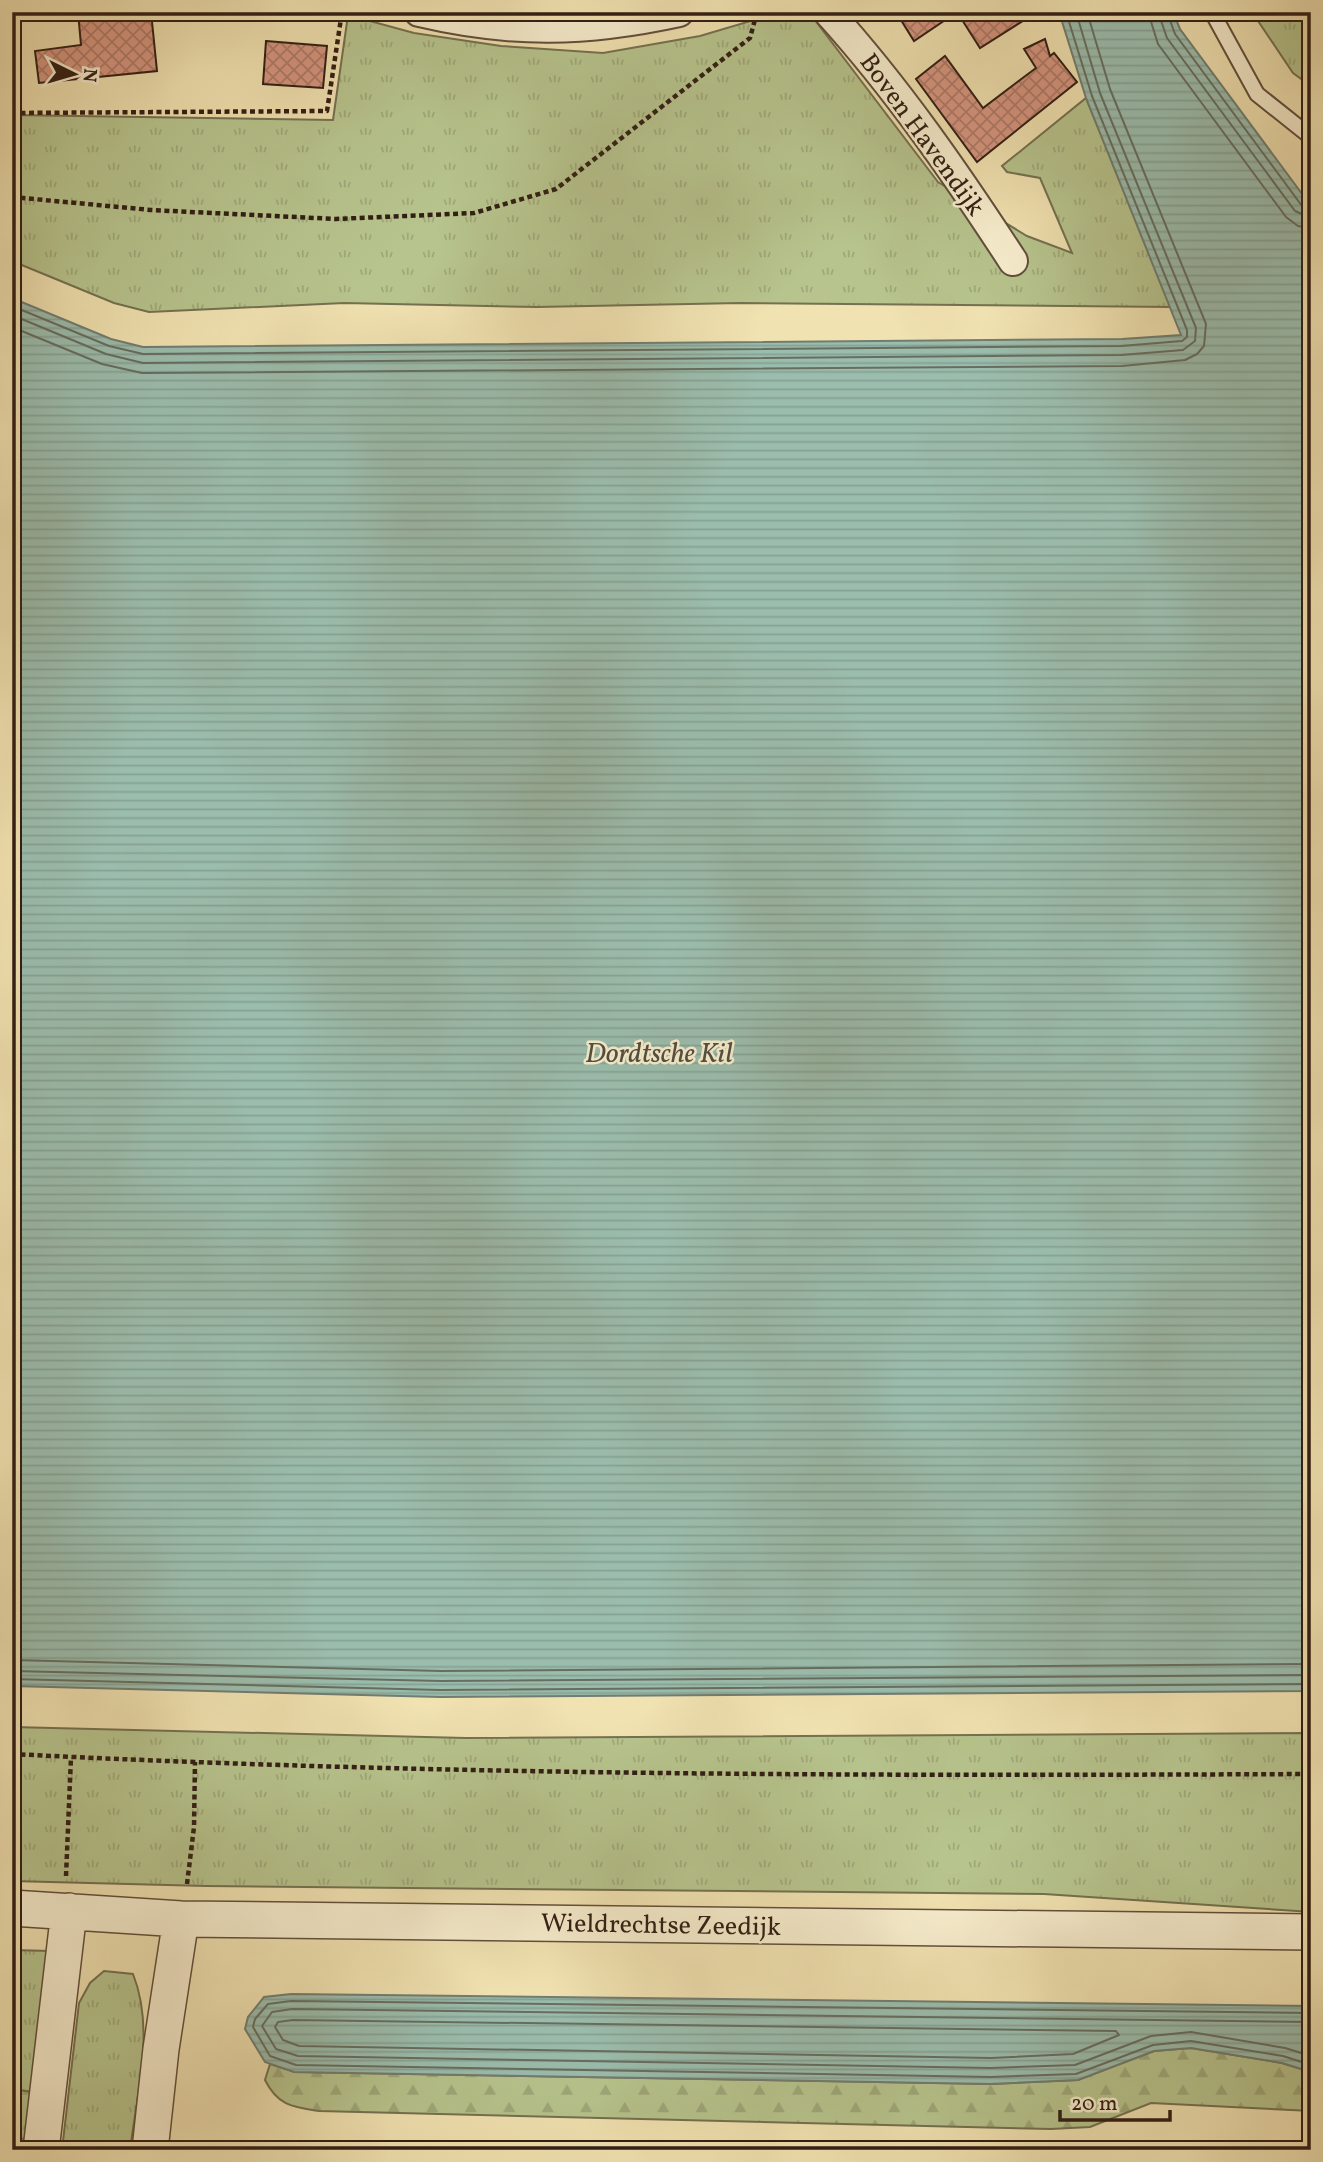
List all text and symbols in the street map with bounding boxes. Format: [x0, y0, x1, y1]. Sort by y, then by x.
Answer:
north arrow [38, 38, 108, 108]
street label: Boven Havendijk [850, 46, 993, 224]
text: N [75, 67, 102, 84]
water label: Dordtsche Kil [585, 1035, 733, 1074]
street label: Wieldrechtse Zeedijk [541, 1906, 781, 1946]
scale bar [1060, 2078, 1171, 2122]
text: 20 m [1071, 2090, 1117, 2119]

